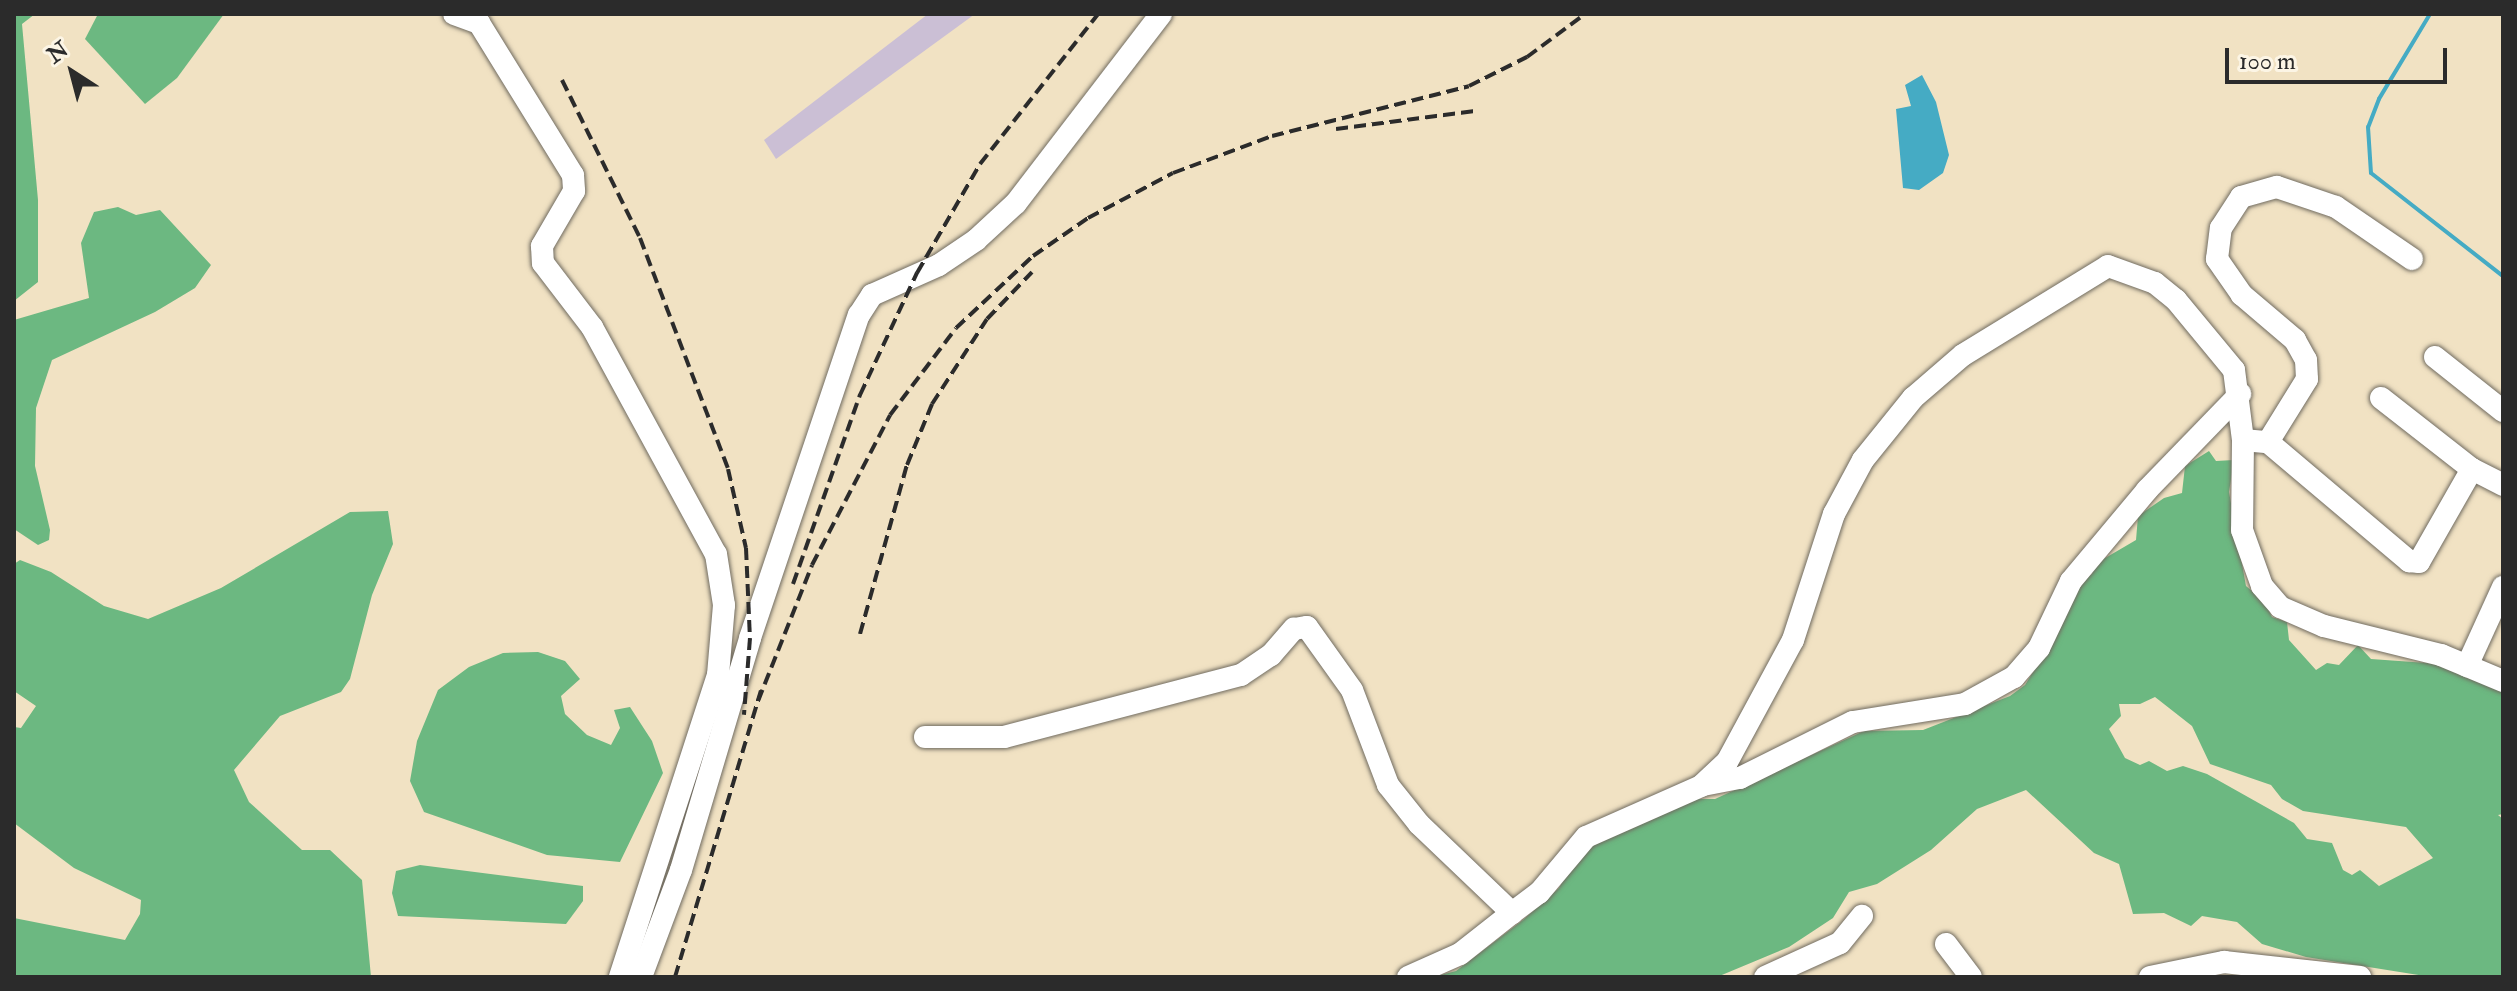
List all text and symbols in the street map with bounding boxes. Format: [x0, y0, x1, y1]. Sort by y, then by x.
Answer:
north arrow [32, 32, 112, 112]
scale bar [2229, 32, 2451, 82]
text: N [42, 35, 74, 70]
text: 100 m [2239, 46, 2296, 77]

